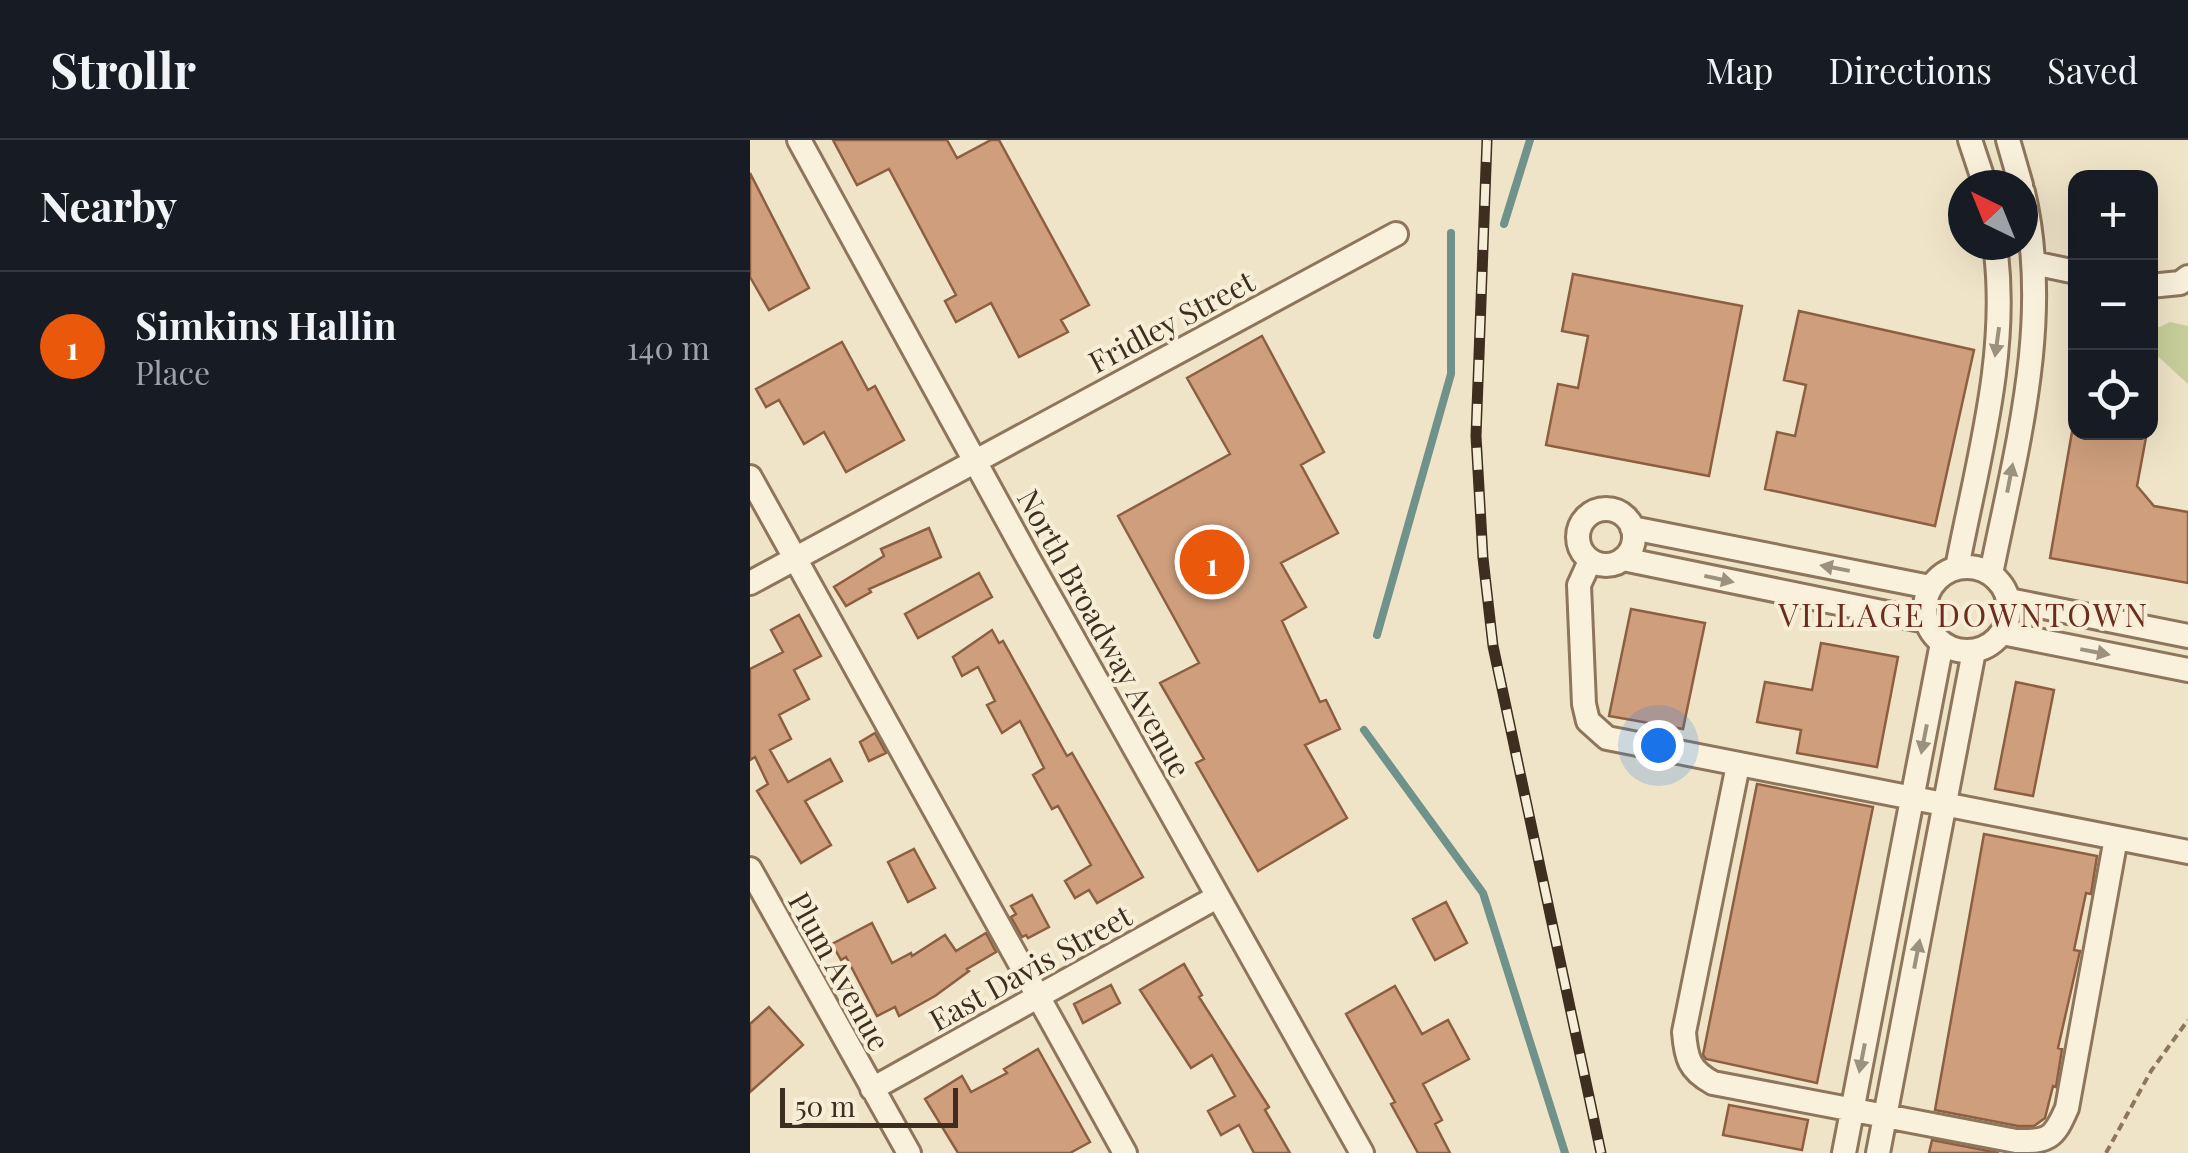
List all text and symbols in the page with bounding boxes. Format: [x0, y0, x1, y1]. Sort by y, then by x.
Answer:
text: Strollr [50, 37, 196, 101]
text: Map [1705, 46, 1773, 93]
text: Directions [1828, 46, 1992, 93]
text: Saved [2047, 46, 2138, 93]
north arrow [1948, 170, 2038, 260]
map controls [2068, 170, 2158, 440]
button: + [2068, 170, 2158, 260]
text: Nearby [40, 177, 177, 233]
street label: Fridley Street [1081, 260, 1261, 381]
button: − [2068, 260, 2158, 350]
text: Simkins Hallin [135, 299, 397, 350]
text: 1 [66, 325, 79, 368]
text: 140 m [627, 325, 710, 368]
one-way arrow [1989, 327, 2005, 358]
text: Place [135, 350, 210, 393]
button: locate [2068, 350, 2158, 440]
one-way arrow [2003, 463, 2019, 494]
street label: North Broadway Avenue [1009, 482, 1201, 784]
pin: 1 [1180, 524, 1244, 600]
one-way arrow [1819, 560, 1850, 576]
one-way arrow [1704, 571, 1735, 587]
district label: VILLAGE DOWNTOWN [1777, 592, 2150, 635]
one-way arrow [2080, 644, 2111, 660]
your location [1633, 720, 1684, 771]
one-way arrow [1916, 724, 1931, 755]
street label: Plum Avenue [780, 885, 900, 1057]
street label: East Davis Street [922, 895, 1139, 1039]
one-way arrow [1909, 938, 1925, 969]
one-way arrow [1854, 1043, 1870, 1074]
scale bar [780, 1083, 958, 1128]
text: 50 m [795, 1087, 855, 1124]

